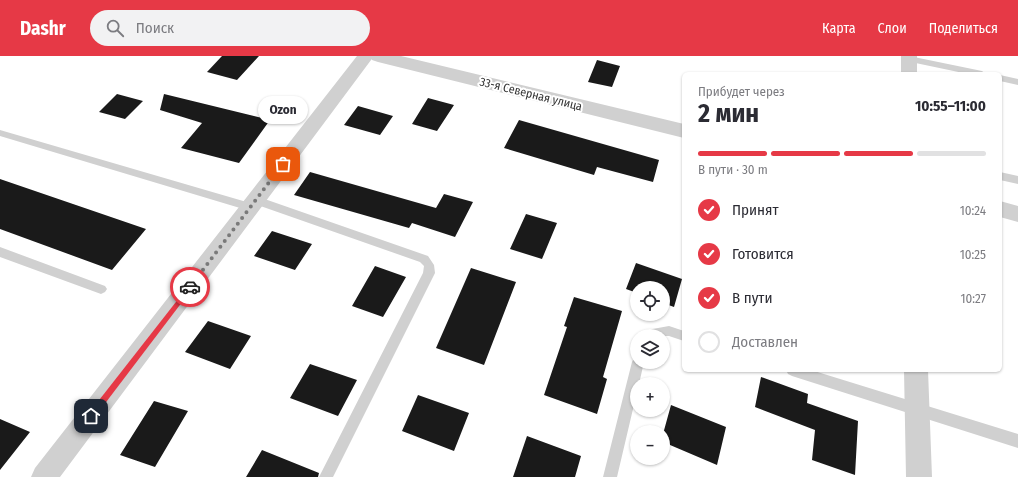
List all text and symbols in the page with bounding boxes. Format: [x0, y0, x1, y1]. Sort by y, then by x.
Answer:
search box [90, 10, 370, 46]
text: Dashr [20, 17, 66, 40]
icon: search [104, 17, 126, 39]
text: Поиск [136, 19, 174, 37]
text: Карта [822, 20, 856, 37]
text: Слои [878, 20, 907, 37]
text: Поделиться [929, 20, 998, 37]
street label: 33-я Северная улица [478, 74, 584, 114]
text: Прибудет через [698, 84, 785, 99]
callout: Ozon [258, 96, 308, 124]
text: 10:55–11:00 [915, 97, 986, 115]
text: 2 мин [698, 98, 759, 129]
text: Ozon [269, 102, 297, 117]
pin [266, 147, 300, 181]
icon: bag [272, 153, 294, 175]
text: В пути · 30 m [698, 162, 768, 177]
icon: check [698, 199, 720, 221]
text: Принят [732, 201, 779, 219]
text: 10:24 [960, 203, 986, 218]
icon: check [698, 243, 720, 265]
text: Готовится [732, 245, 794, 263]
text: 10:25 [960, 247, 986, 262]
courier [170, 267, 210, 307]
icon: car [179, 276, 201, 298]
map controls [630, 281, 670, 465]
button: locate [630, 281, 670, 321]
icon: check [698, 287, 720, 309]
text: В пути [732, 289, 773, 307]
text: 10:27 [960, 291, 986, 306]
button: layers [630, 329, 670, 369]
text: Доставлен [732, 333, 798, 351]
button: + [630, 377, 670, 417]
pin [74, 399, 108, 433]
icon: home [80, 405, 102, 427]
button: − [630, 425, 670, 465]

